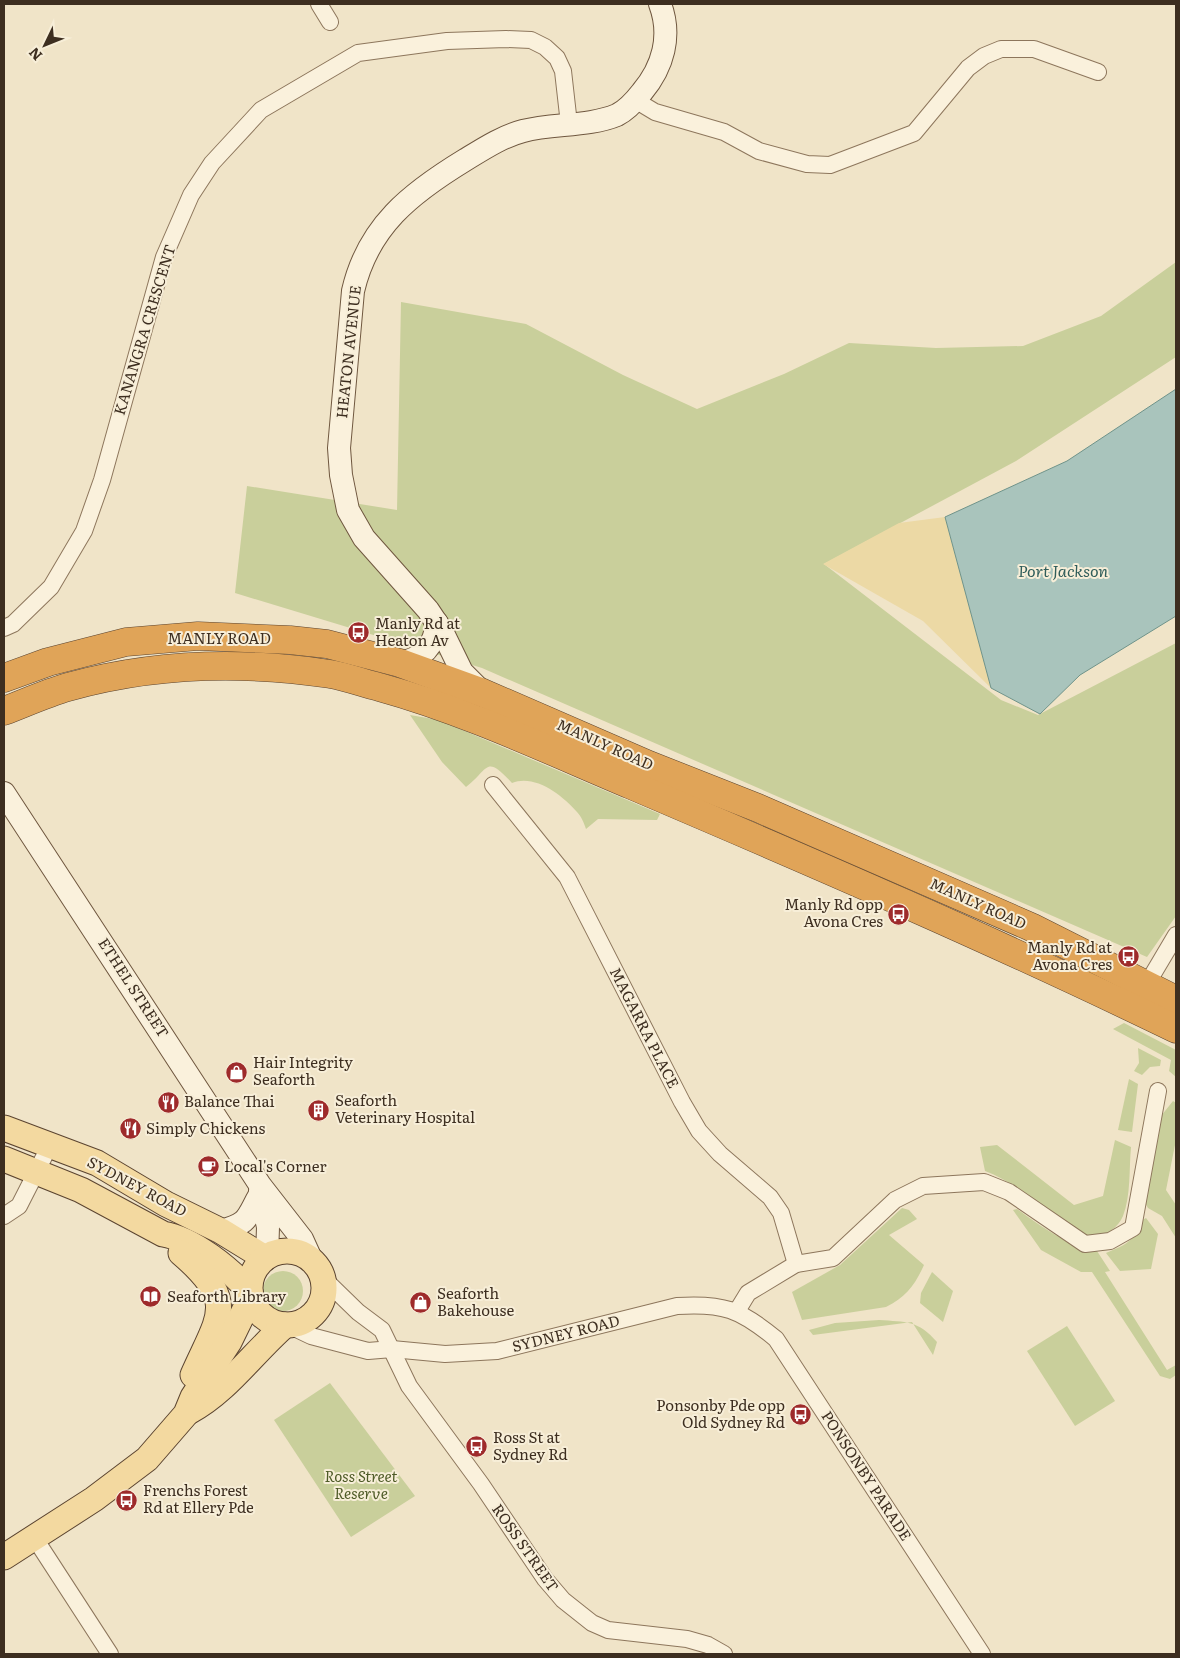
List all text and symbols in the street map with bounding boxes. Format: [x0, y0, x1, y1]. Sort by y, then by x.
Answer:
north arrow [20, 20, 70, 70]
text: N [23, 43, 46, 66]
street label: KANANGRA CRESCENT [107, 241, 180, 418]
street label: HEATON AVENUE [329, 284, 366, 420]
water label: Port Jackson [1018, 558, 1109, 582]
place label: Manly Rd at Heaton Av [375, 611, 460, 651]
bus stop icon: Manly Rd at Heaton Av [347, 621, 371, 645]
street label: MANLY ROAD [167, 626, 271, 649]
street label: MANLY ROAD [554, 712, 658, 775]
street label: MANLY ROAD [927, 871, 1031, 934]
place label: Manly Rd opp Avona Cres [785, 892, 883, 932]
bus stop icon: Manly Rd opp Avona Cres [887, 902, 911, 926]
street label: ETHEL STREET [93, 933, 175, 1042]
place label: Manly Rd at Avona Cres [1027, 935, 1112, 975]
bus stop icon: Manly Rd at Avona Cres [1116, 945, 1140, 969]
street label: MAGARRA PLACE [605, 963, 686, 1092]
place label: Hair Integrity Seaforth [253, 1050, 353, 1090]
shop icon: Hair Integrity Seaforth [225, 1060, 249, 1084]
place label: Seaforth Veterinary Hospital [335, 1088, 475, 1128]
place label: Balance Thai [184, 1089, 275, 1112]
restaurant icon: Balance Thai [156, 1090, 180, 1114]
building icon: Seaforth Veterinary Hospital [307, 1098, 331, 1122]
place label: Simply Chickens [146, 1116, 266, 1139]
restaurant icon: Simply Chickens [118, 1117, 142, 1141]
street label: SYDNEY ROAD [84, 1150, 192, 1222]
place label: Local's Corner [224, 1154, 327, 1177]
cafe icon: Local's Corner [196, 1155, 220, 1179]
place label: Seaforth Bakehouse [437, 1281, 514, 1321]
place label: Seaforth Library [167, 1284, 287, 1307]
library icon: Seaforth Library [139, 1285, 163, 1309]
shop icon: Seaforth Bakehouse [409, 1291, 433, 1315]
street label: SYDNEY ROAD [509, 1308, 622, 1357]
place label: Ponsonby Pde opp Old Sydney Rd [656, 1393, 785, 1433]
bus stop icon: Ponsonby Pde opp Old Sydney Rd [789, 1403, 813, 1427]
street label: PONSONBY PARADE [816, 1406, 918, 1545]
place label: Ross St at Sydney Rd [493, 1425, 568, 1465]
bus stop icon: Ross St at Sydney Rd [465, 1435, 489, 1459]
park label: Ross Street Reserve [324, 1464, 398, 1504]
place label: Frenchs Forest Rd at Ellery Pde [143, 1478, 254, 1518]
bus stop icon: Frenchs Forest Rd at Ellery Pde [115, 1488, 139, 1512]
street label: ROSS STREET [487, 1498, 565, 1596]

